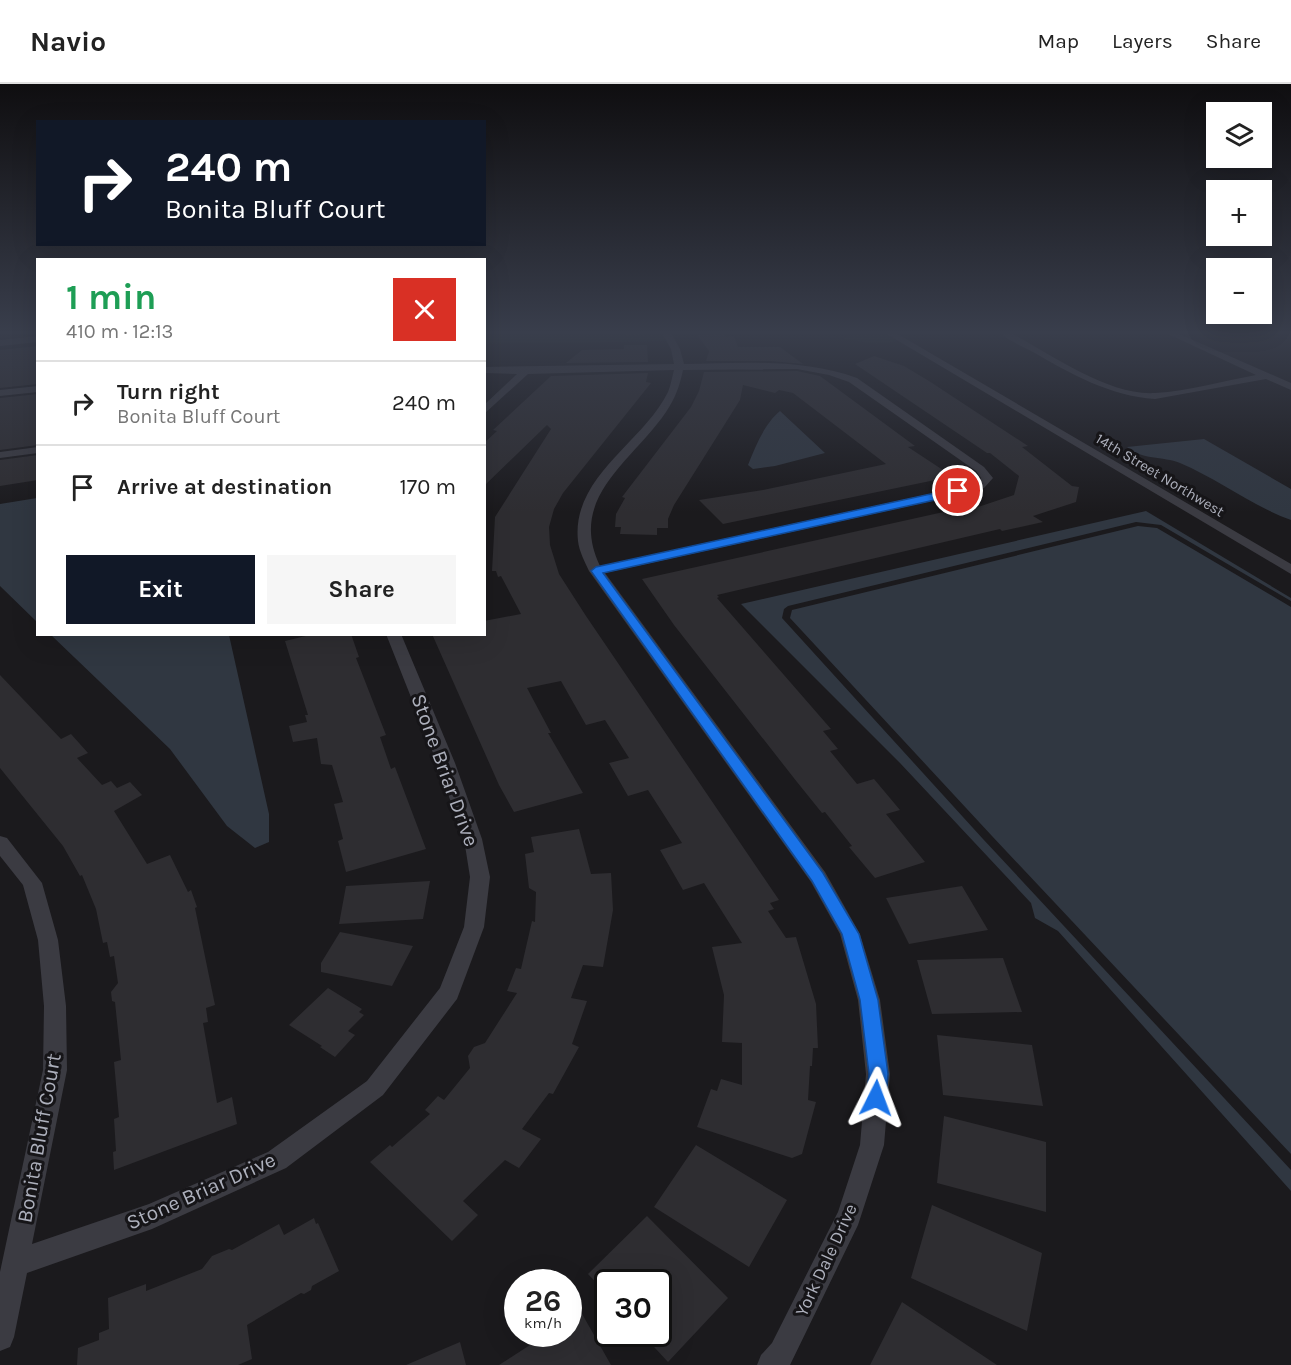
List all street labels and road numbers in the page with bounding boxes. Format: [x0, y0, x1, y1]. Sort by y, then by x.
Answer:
street label: 14th Street Northwest [1092, 429, 1228, 521]
street label: Stone Briar Drive [406, 690, 484, 850]
street label: Bonita Bluff Court [12, 1051, 66, 1225]
street label: Stone Briar Drive [123, 1147, 279, 1235]
street label: York Dale Drive [790, 1200, 862, 1320]

